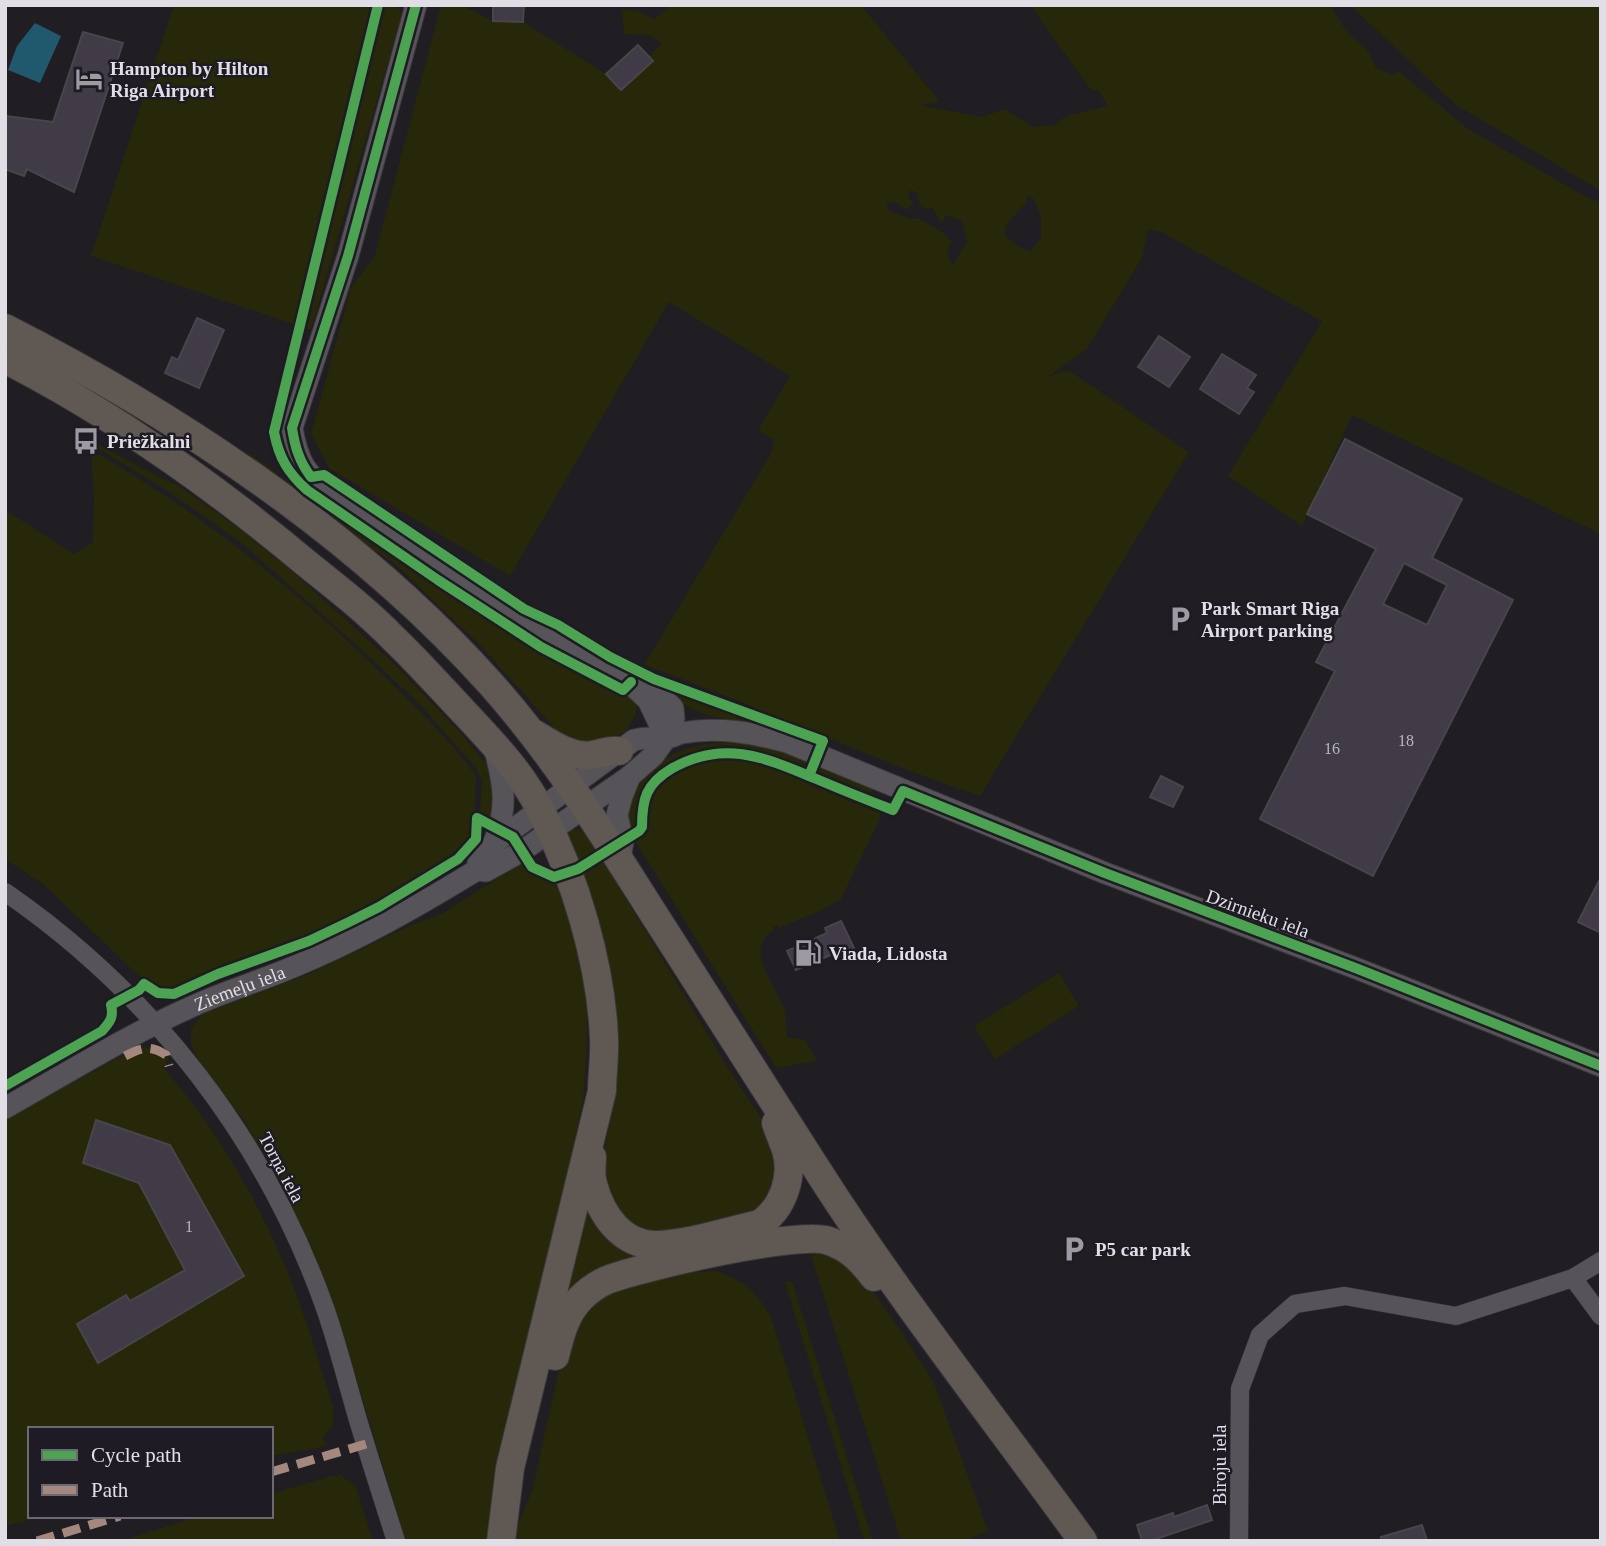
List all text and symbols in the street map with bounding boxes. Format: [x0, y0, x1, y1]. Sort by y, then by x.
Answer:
place label: Hampton by Hilton Riga Airport [110, 58, 269, 101]
hotel icon: Hampton by Hilton Riga Airport [74, 64, 104, 94]
bus stop icon: Priežkalni [71, 426, 101, 456]
place label: Priežkalni [107, 431, 190, 452]
place label: Park Smart Riga Airport parking [1201, 598, 1340, 641]
parking icon: Park Smart Riga Airport parking [1165, 604, 1195, 634]
house number: 18 [1398, 732, 1414, 749]
house number: 16 [1324, 740, 1340, 757]
street label: Dzirnieku iela [1203, 885, 1313, 942]
fuel station icon: Viada, Lidosta [793, 938, 823, 968]
place label: Viada, Lidosta [829, 943, 948, 964]
street label: Ziemeļu iela [191, 961, 289, 1015]
street label: Torņa iela [254, 1129, 309, 1206]
house number: 1 [185, 1218, 193, 1235]
parking icon: P5 car park [1059, 1234, 1089, 1264]
place label: P5 car park [1095, 1239, 1191, 1260]
street label: Biroju iela [1209, 1424, 1230, 1505]
legend [28, 1427, 273, 1518]
text: Cycle path [91, 1443, 182, 1467]
text: Path [91, 1478, 129, 1502]

